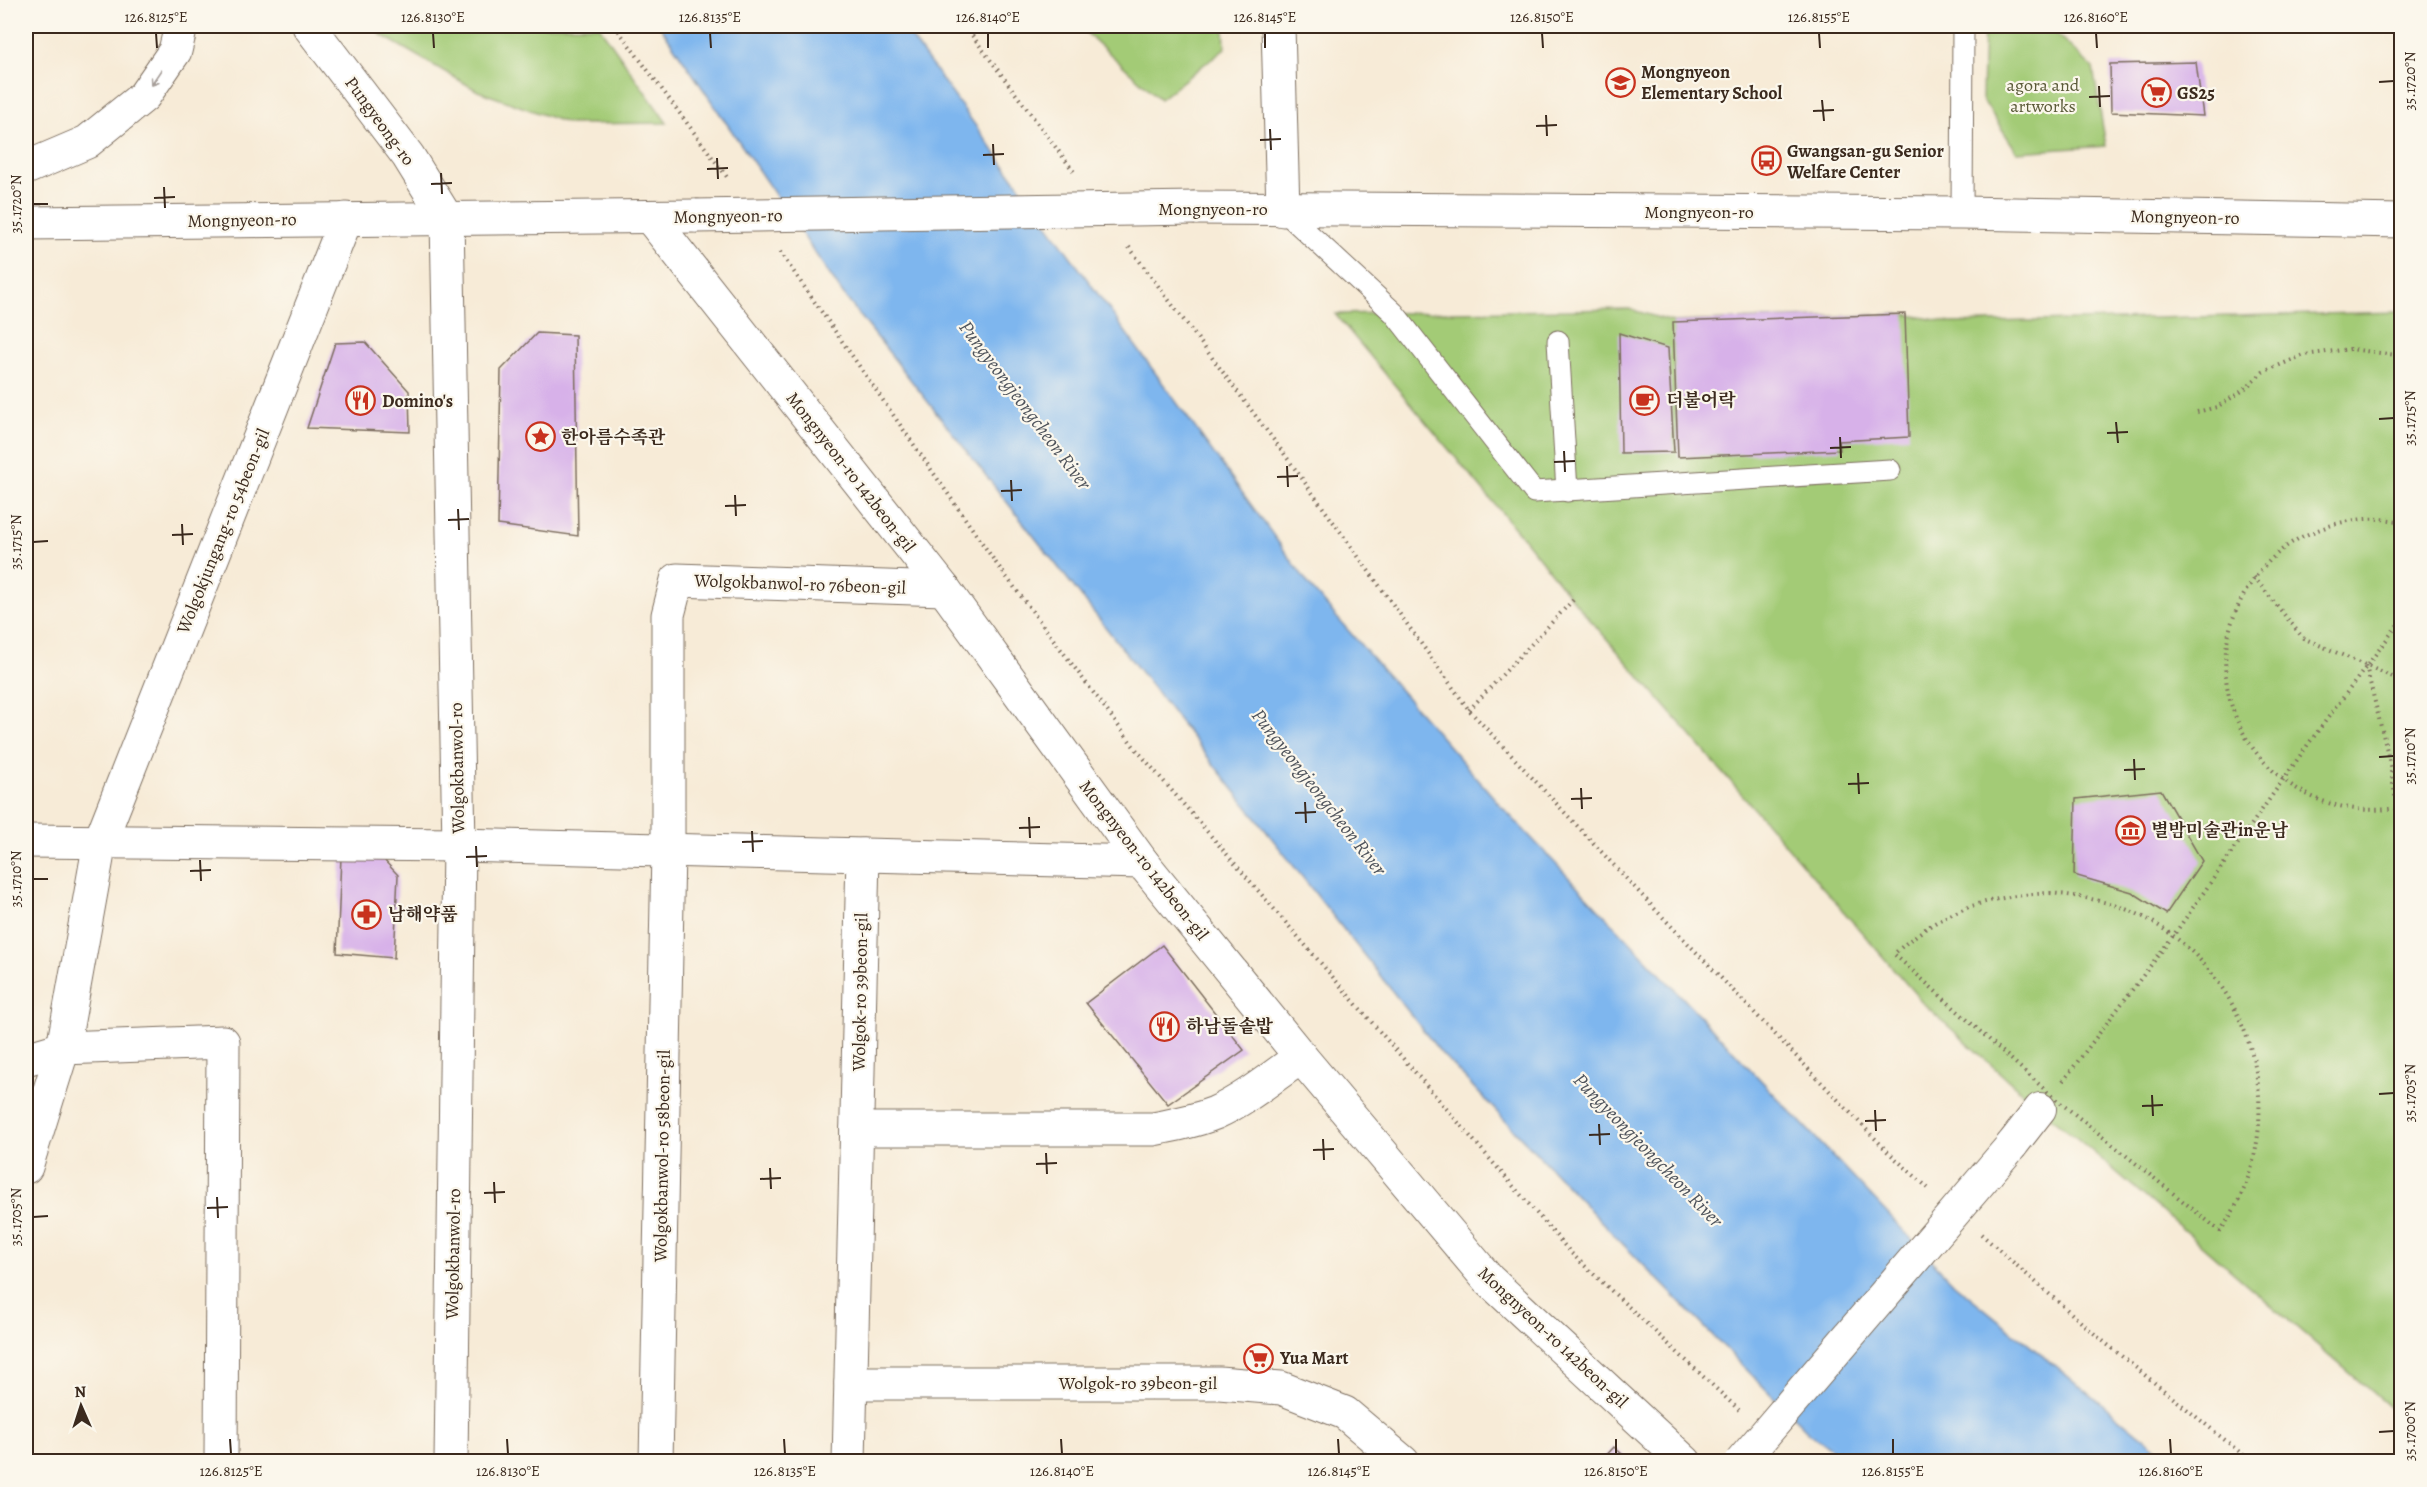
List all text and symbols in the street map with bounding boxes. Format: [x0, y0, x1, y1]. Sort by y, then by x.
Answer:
text: 126.8125°E [124, 7, 188, 27]
text: 126.8130°E [401, 7, 465, 27]
text: 126.8135°E [679, 7, 741, 27]
text: 126.8140°E [956, 7, 1020, 27]
text: 126.8145°E [1234, 7, 1296, 27]
text: 126.8150°E [1510, 7, 1574, 27]
text: 126.8155°E [1788, 7, 1850, 27]
text: 126.8160°E [2064, 7, 2128, 27]
text: 35.1720°N [2400, 51, 2420, 111]
place label: Mongnyeon Elementary School [1641, 60, 1783, 105]
school or university icon: Mongnyeon Elementary School [1604, 66, 1636, 98]
one-way arrow [150, 69, 163, 86]
street label: Pungyeong-ro [340, 72, 420, 170]
park label: agora and artworks [2007, 73, 2080, 118]
supermarket icon: GS25 [2140, 77, 2172, 109]
place label: GS25 [2177, 81, 2215, 105]
place label: Gwangsan-gu Senior Welfare Center [1786, 139, 1945, 184]
bus stop icon: Gwangsan-gu Senior Welfare Center [1750, 145, 1782, 177]
text: 35.1720°N [6, 174, 26, 234]
street label: Mongnyeon-ro [1158, 197, 1268, 221]
street label: Mongnyeon-ro [1644, 200, 1754, 224]
street label: Mongnyeon-ro [673, 203, 783, 229]
street label: Mongnyeon-ro [2130, 204, 2240, 230]
street label: Mongnyeon-ro [187, 207, 297, 233]
water label: Pungyeongjeongcheon River [953, 315, 1098, 496]
cafe icon: 더불어락 [1629, 384, 1661, 416]
restaurant icon: Domino's [345, 385, 377, 417]
street label: Mongnyeon-ro 142beon-gil [781, 387, 922, 558]
place label: 더불어락 [1666, 388, 1736, 412]
place label: Domino's [382, 389, 453, 413]
text: 35.1715°N [2400, 390, 2420, 446]
place icon: 한아름수족관 [524, 421, 556, 453]
street label: Wolgokjungang-ro 54beon-gil [170, 424, 275, 638]
place label: 한아름수족관 [561, 425, 666, 449]
text: 35.1715°N [6, 514, 26, 570]
street label: Wolgokbanwol-ro 76beon-gil [693, 568, 907, 600]
street label: Wolgokbanwol-ro [444, 702, 470, 835]
water label: Pungyeongjeongcheon River [1245, 703, 1393, 882]
text: 35.1710°N [2400, 727, 2420, 785]
street label: Mongnyeon-ro 142beon-gil [1074, 775, 1215, 946]
museum icon: 별밤미술관in운남 [2114, 814, 2146, 846]
place label: 별밤미술관in운남 [2151, 818, 2289, 842]
text: 35.1710°N [6, 850, 26, 908]
pharmacy icon: 남해약품 [351, 898, 383, 930]
place label: 남해약품 [388, 902, 458, 926]
street label: Wolgok-ro 39beon-gil [847, 912, 873, 1072]
restaurant icon: 하남돌솥밥 [1149, 1010, 1181, 1042]
place label: 하남돌솥밥 [1186, 1014, 1274, 1038]
street label: Wolgokbanwol-ro 58beon-gil [648, 1049, 676, 1263]
text: 35.1705°N [2400, 1064, 2420, 1122]
water label: Pungyeongjeongcheon River [1567, 1067, 1730, 1234]
text: 35.1705°N [6, 1188, 26, 1246]
street label: Wolgokbanwol-ro [440, 1188, 466, 1321]
street label: Mongnyeon-ro 142beon-gil [1473, 1261, 1634, 1413]
supermarket icon: Yua Mart [1243, 1342, 1275, 1374]
place label: Yua Mart [1279, 1346, 1349, 1370]
street label: Wolgok-ro 39beon-gil [1058, 1371, 1218, 1395]
north arrow [51, 1376, 111, 1436]
text: N [74, 1381, 87, 1403]
text: 35.1700°N [2400, 1401, 2420, 1461]
text: 126.8125°E [199, 1461, 263, 1481]
text: 126.8130°E [476, 1461, 540, 1481]
text: 126.8135°E [754, 1461, 816, 1481]
text: 126.8140°E [1030, 1461, 1094, 1481]
text: 126.8145°E [1308, 1461, 1370, 1481]
text: 126.8150°E [1584, 1461, 1648, 1481]
text: 126.8155°E [1862, 1461, 1924, 1481]
text: 126.8160°E [2139, 1461, 2203, 1481]

